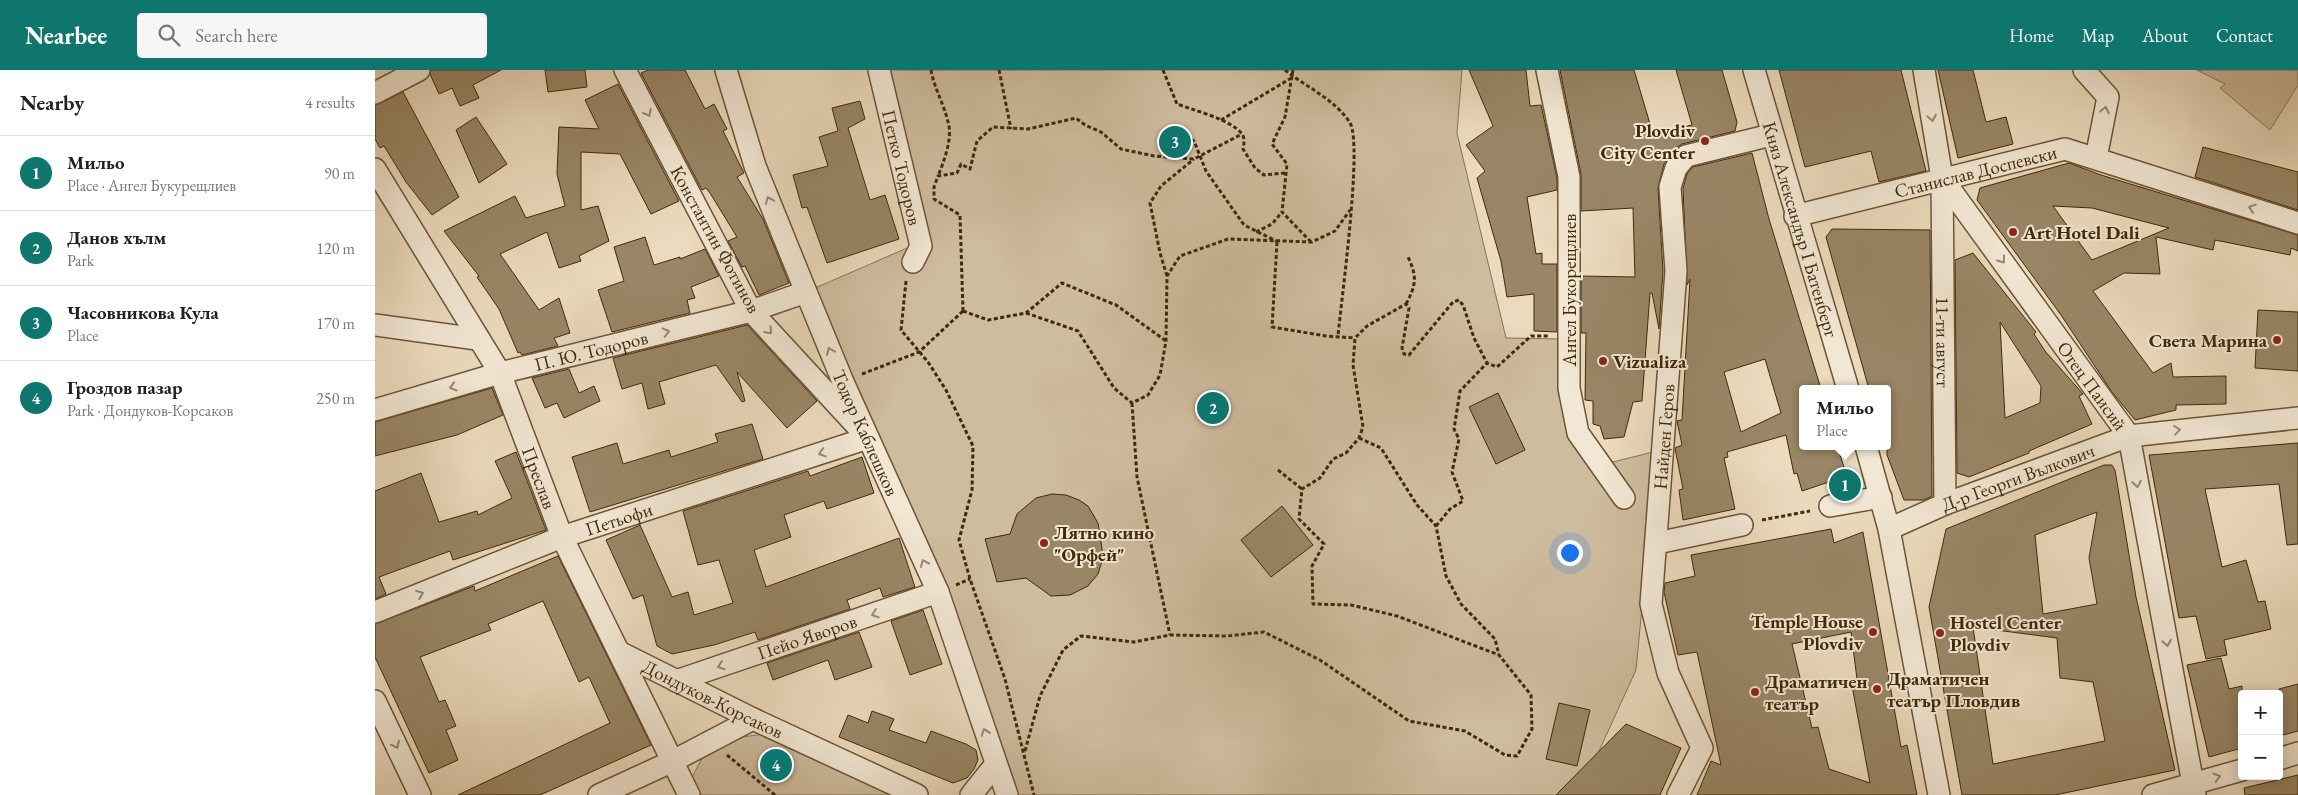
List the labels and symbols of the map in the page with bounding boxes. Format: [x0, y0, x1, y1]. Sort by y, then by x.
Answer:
one-way arrow [2100, 106, 2110, 115]
street label: Петко Тодоров [876, 107, 928, 228]
one-way arrow [642, 108, 652, 117]
one-way arrow [1927, 114, 1937, 122]
place label: Plovdiv City Center [1600, 118, 1696, 165]
street label: Княз Александър I Батенберг [1757, 119, 1844, 340]
pin: 3 [1159, 123, 1191, 161]
marker: Plovdiv City Center [1699, 135, 1711, 147]
street label: Станислав Доспевски [1892, 139, 2060, 204]
street label: Константин Фотинов [665, 161, 767, 317]
one-way arrow [764, 196, 775, 205]
one-way arrow [2248, 204, 2256, 214]
street label: Ангел Букорещлиев [1557, 214, 1582, 367]
place label: Art Hotel Dali [2022, 220, 2140, 245]
marker: Art Hotel Dali [2007, 226, 2019, 238]
one-way arrow [1996, 254, 2005, 264]
street label: 11-ти август [1930, 296, 1956, 388]
street label: П. Ю. Тодоров [532, 325, 650, 377]
one-way arrow [764, 325, 773, 334]
one-way arrow [661, 327, 670, 338]
place label: Света Марина [2149, 328, 2268, 353]
marker: Света Марина [2271, 334, 2283, 346]
street label: Отец Паисий [2051, 336, 2133, 436]
one-way arrow [826, 347, 836, 356]
place label: Vizualiza [1613, 349, 1687, 374]
marker: Vizualiza [1597, 355, 1609, 367]
street label: Тодор Каблешков [826, 366, 905, 500]
one-way arrow [449, 381, 457, 391]
street label: Найден Геров [1648, 383, 1680, 490]
pin: 2 [1197, 389, 1229, 427]
one-way arrow [2173, 425, 2181, 436]
street label: Д-р Георги Вълкович [1938, 438, 2098, 517]
street label: Преслав [516, 443, 562, 512]
one-way arrow [818, 447, 826, 457]
pin: 1 [1829, 466, 1861, 504]
one-way arrow [2132, 479, 2142, 488]
street label: Петьофи [582, 497, 656, 542]
place label: Лятно кино "Орфей" [1054, 520, 1154, 567]
marker: Лятно кино "Орфей" [1038, 537, 1050, 549]
your location [1557, 540, 1583, 566]
one-way arrow [920, 559, 931, 568]
one-way arrow [415, 590, 424, 600]
one-way arrow [871, 608, 880, 618]
street label: Пейо Яворов [754, 609, 860, 666]
place label: Temple House Plovdiv [1751, 609, 1864, 656]
place label: Hostel Center Plovdiv [1950, 610, 2061, 657]
marker: Temple House Plovdiv [1867, 626, 1879, 638]
marker: Hostel Center Plovdiv [1934, 627, 1946, 639]
one-way arrow [2161, 639, 2171, 648]
street label: Дондуков-Корсаков [638, 654, 787, 744]
one-way arrow [717, 660, 726, 670]
place label: Драматичен театър Пловдив [1887, 666, 2020, 713]
place label: Драматичен театър [1765, 669, 1867, 716]
marker: Драматичен театър Пловдив [1871, 683, 1883, 695]
marker: Драматичен театър [1749, 686, 1761, 698]
one-way arrow [981, 729, 991, 737]
one-way arrow [390, 740, 400, 749]
pin: 4 [760, 746, 792, 784]
one-way arrow [2213, 772, 2221, 782]

